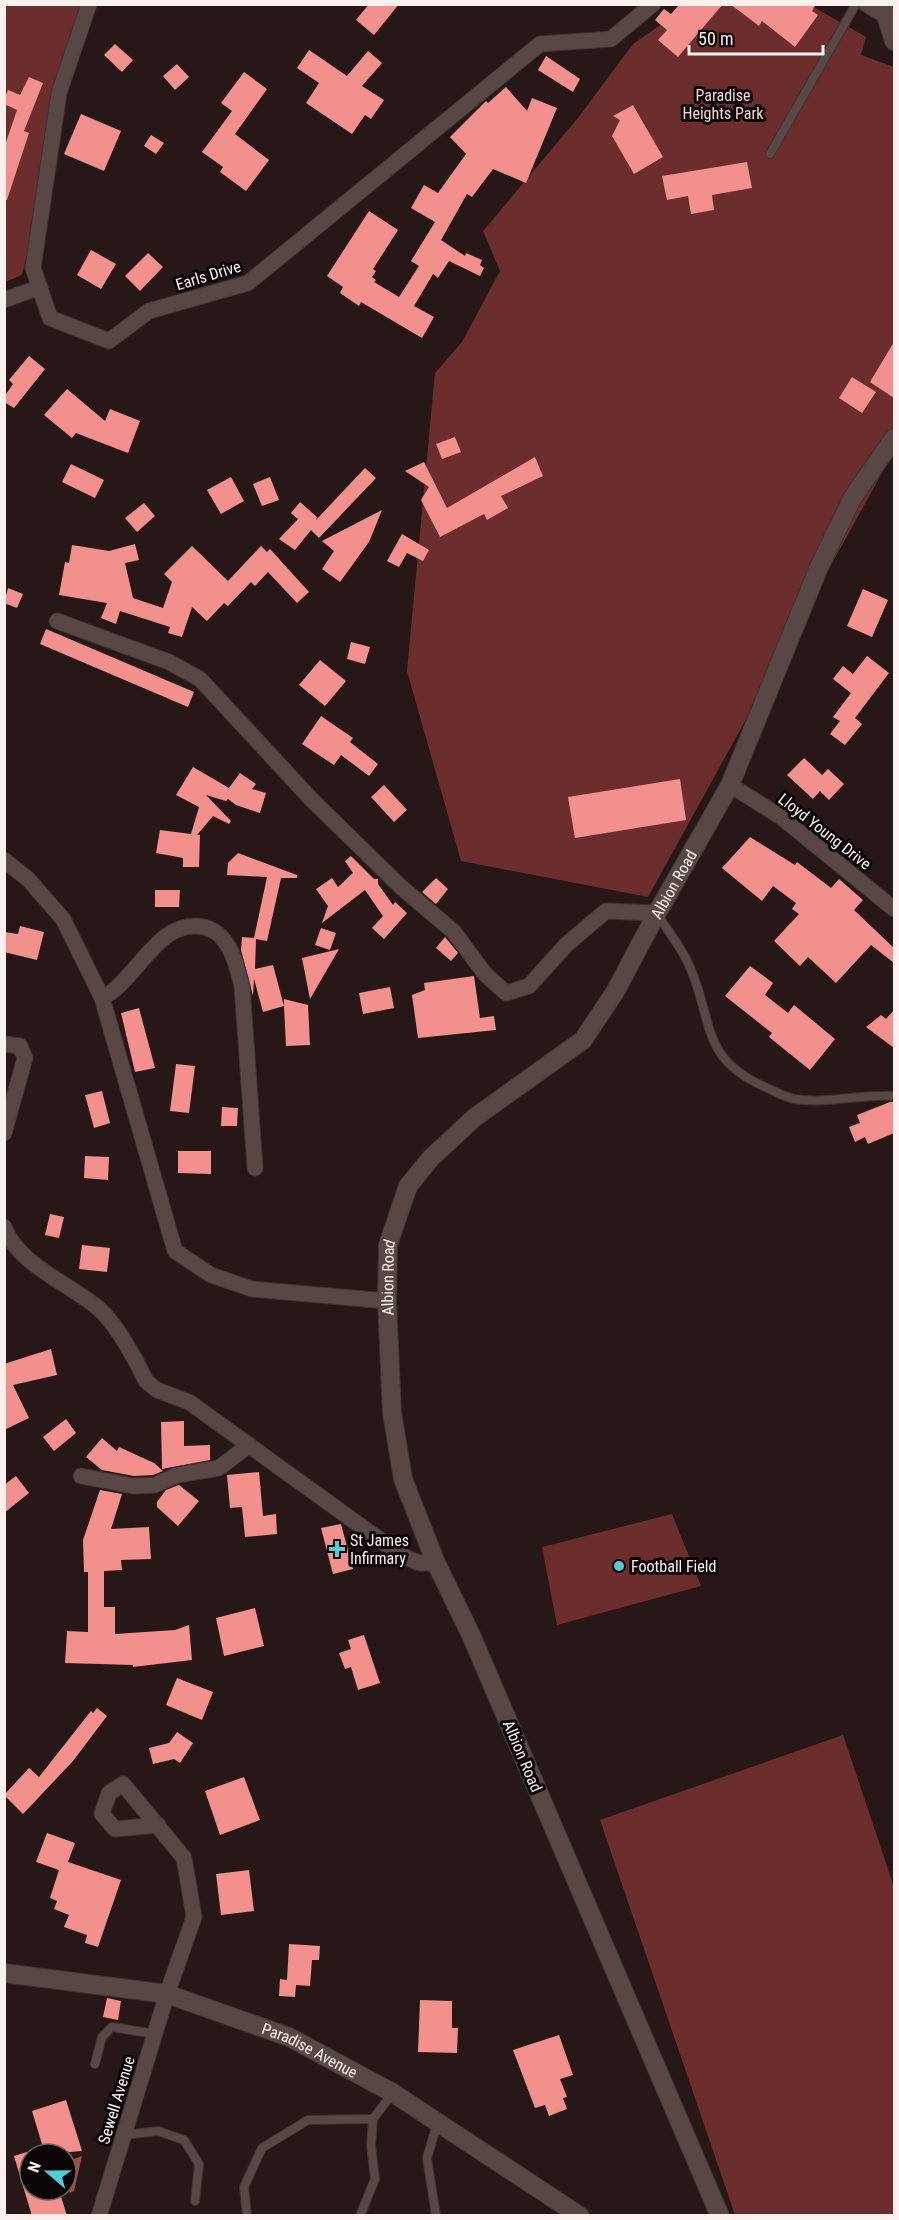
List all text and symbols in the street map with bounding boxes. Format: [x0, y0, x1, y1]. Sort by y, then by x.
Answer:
scale bar [689, 18, 822, 56]
text: 50 m [698, 28, 733, 49]
park label: Paradise Heights Park [683, 86, 764, 123]
street label: Earls Drive [173, 257, 243, 294]
street label: Lloyd Young Drive [775, 789, 875, 873]
street label: Albion Road [647, 847, 701, 922]
street label: Albion Road [378, 1237, 399, 1316]
place label: St James Infirmary [350, 1531, 409, 1568]
marker: St James Infirmary [328, 1540, 346, 1558]
place label: Football Field [631, 1557, 716, 1576]
marker: Football Field [612, 1559, 626, 1573]
street label: Albion Road [499, 1717, 546, 1795]
street label: Paradise Avenue [259, 2019, 361, 2082]
street label: Sewell Avenue [94, 2054, 139, 2146]
north arrow [18, 2142, 78, 2202]
text: N [24, 2159, 45, 2175]

